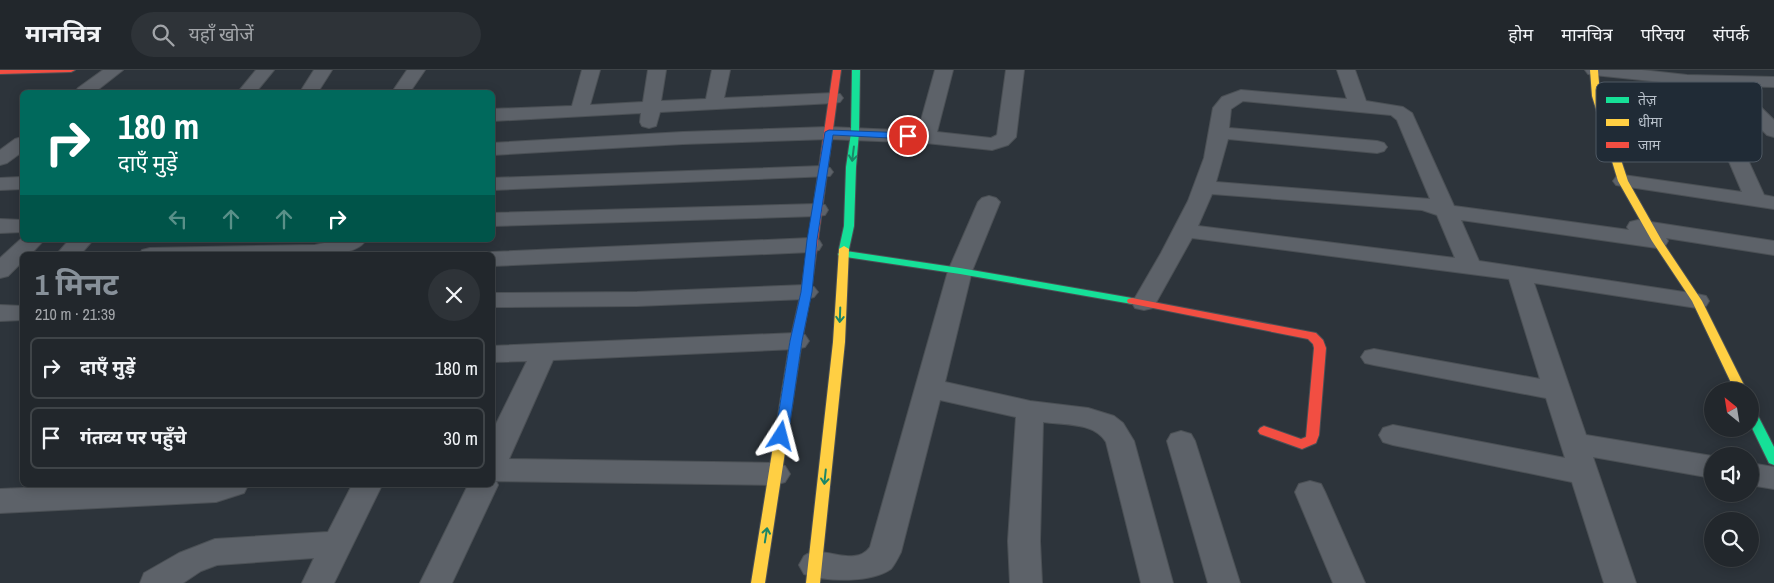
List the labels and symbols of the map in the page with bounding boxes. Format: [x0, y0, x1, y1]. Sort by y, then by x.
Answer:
legend [1596, 82, 1762, 162]
text: तेज़ [1638, 91, 1657, 109]
text: धीमा [1638, 113, 1663, 131]
pin [887, 115, 929, 157]
text: जाम [1638, 136, 1661, 154]
one-way arrow [848, 145, 858, 161]
one-way arrow [835, 307, 844, 323]
north arrow [1704, 382, 1759, 438]
position arrow [754, 409, 806, 461]
one-way arrow [820, 469, 829, 485]
one-way arrow [761, 527, 771, 543]

